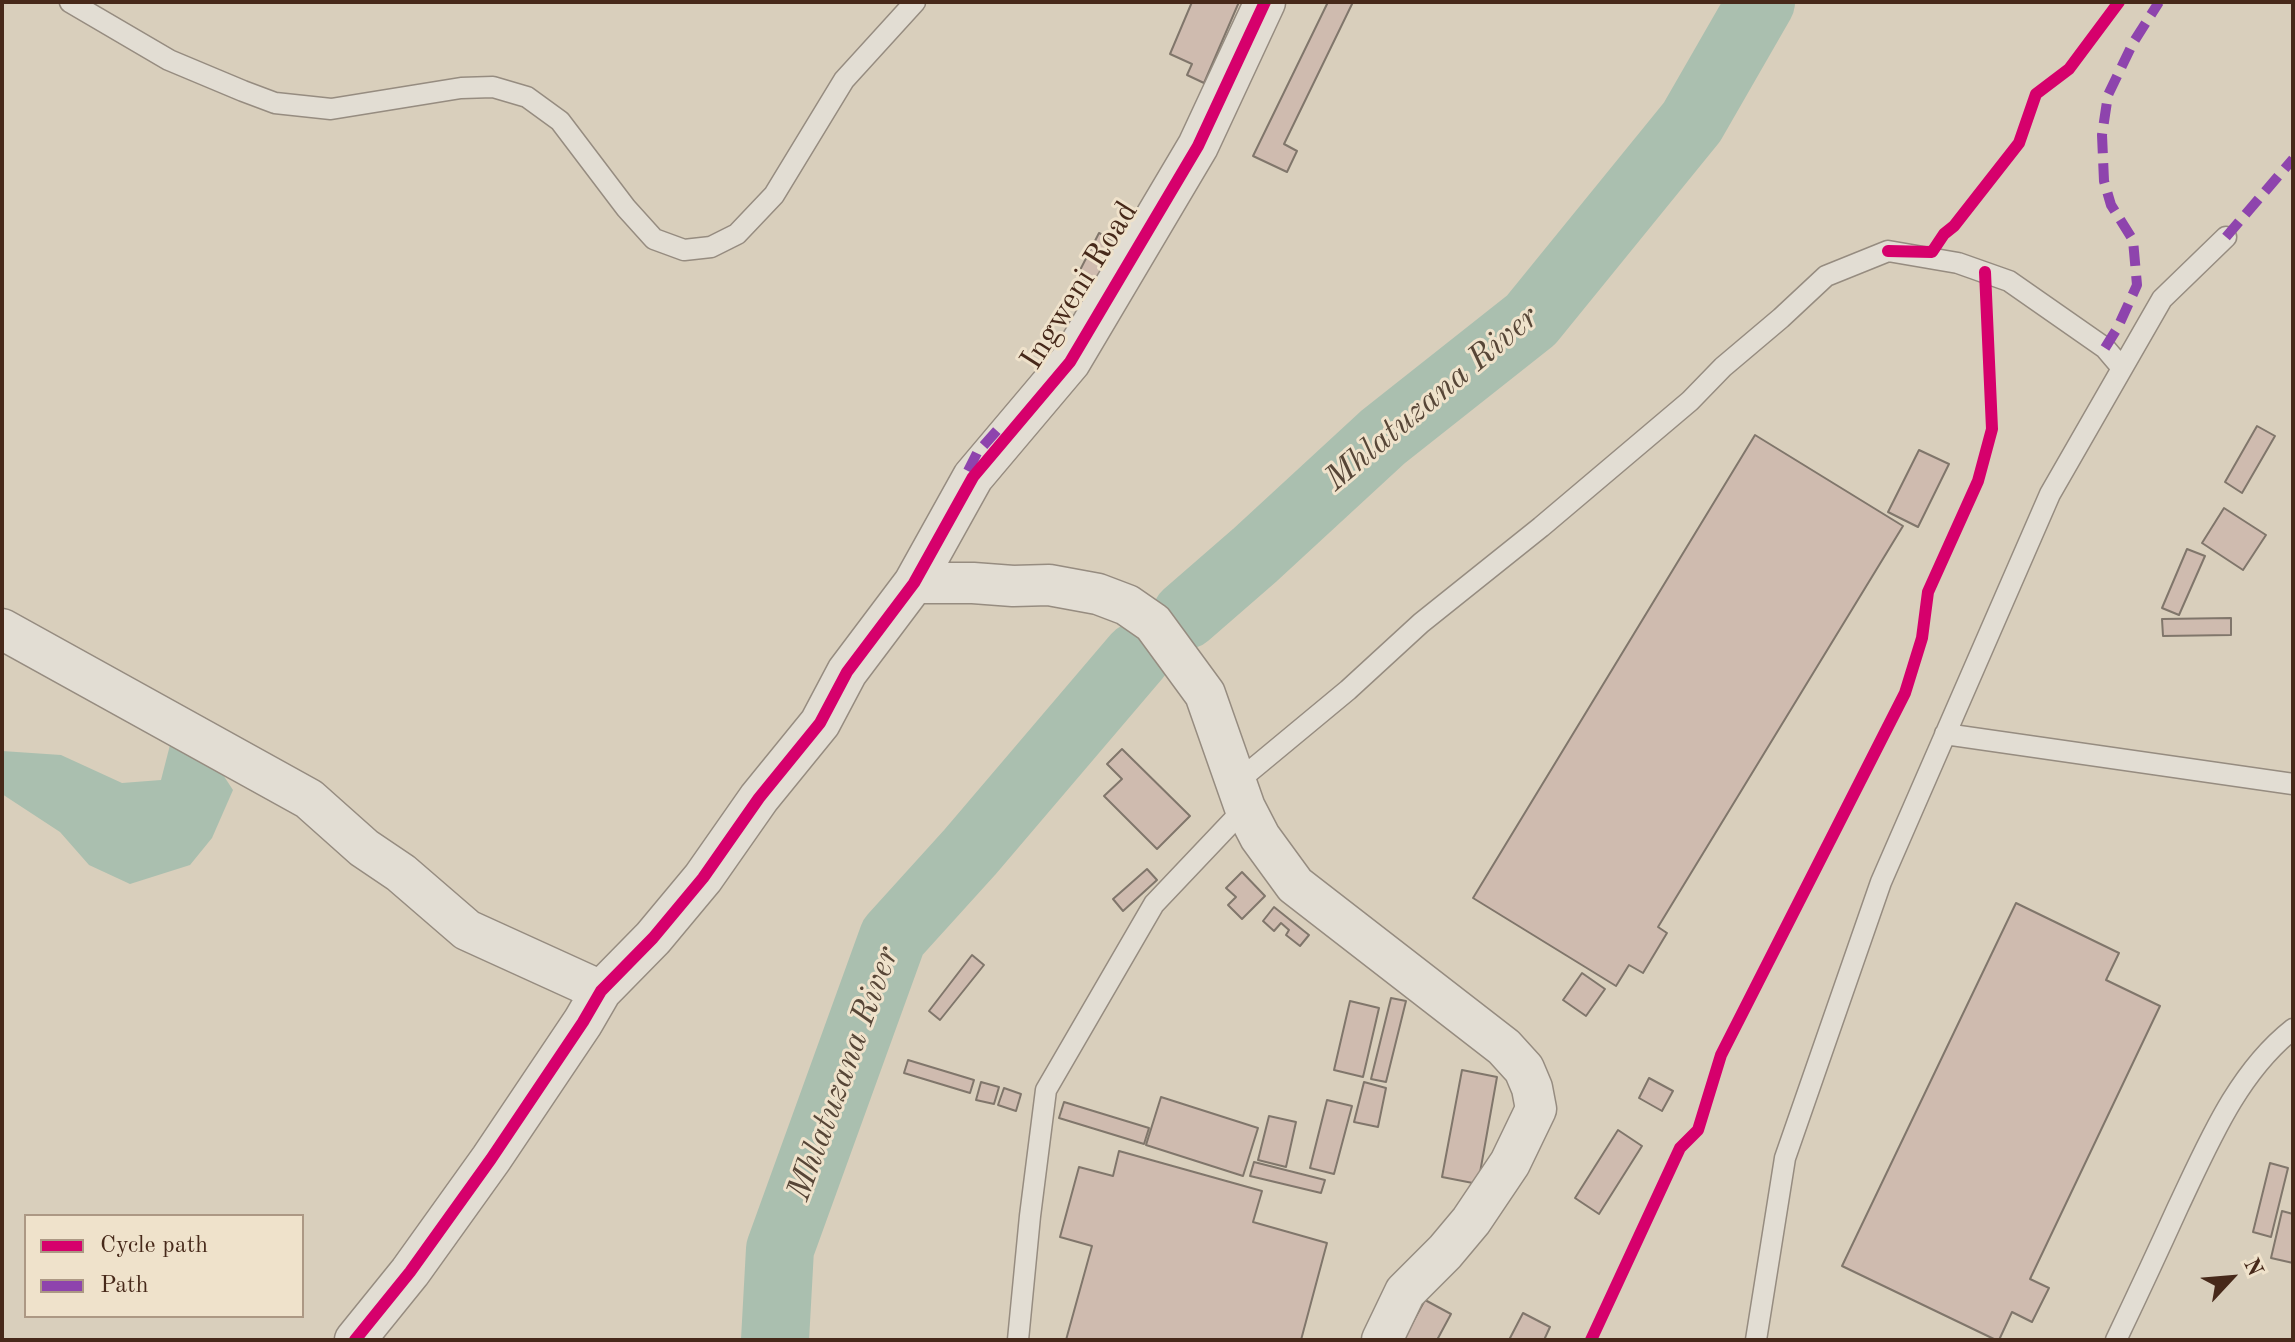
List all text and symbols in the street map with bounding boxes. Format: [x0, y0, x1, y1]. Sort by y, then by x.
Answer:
street label: Ingweni Road [1013, 195, 1147, 377]
water label: Mhlatuzana River [1317, 298, 1547, 500]
water label: Mhlatuzana River [779, 942, 909, 1206]
legend [24, 1214, 304, 1318]
text: Cycle path [100, 1234, 208, 1258]
north arrow [2191, 1238, 2271, 1318]
text: N [2239, 1255, 2266, 1280]
text: Path [100, 1274, 149, 1298]

